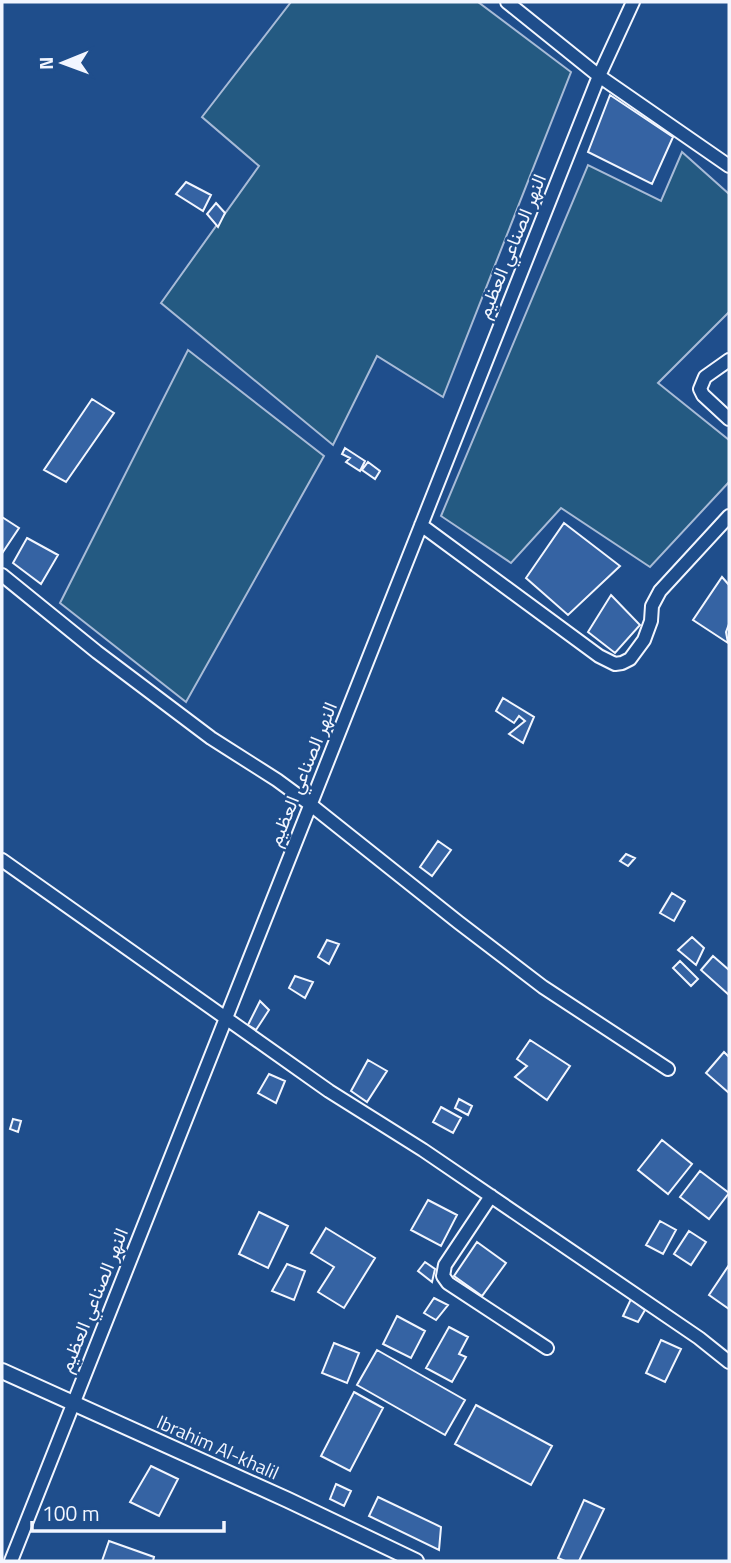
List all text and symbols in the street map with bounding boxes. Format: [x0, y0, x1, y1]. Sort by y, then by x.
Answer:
north arrow [28, 28, 98, 98]
text: N [31, 56, 60, 70]
street label: النهر الصناعي العظيم [468, 169, 555, 323]
street label: النهر الصناعي العظيم [259, 697, 346, 851]
street label: النهر الصناعي العظيم [50, 1223, 137, 1377]
street label: Ibrahim Al-khalil [152, 1407, 284, 1486]
scale bar [32, 1490, 224, 1534]
text: 100 m [42, 1497, 99, 1529]

